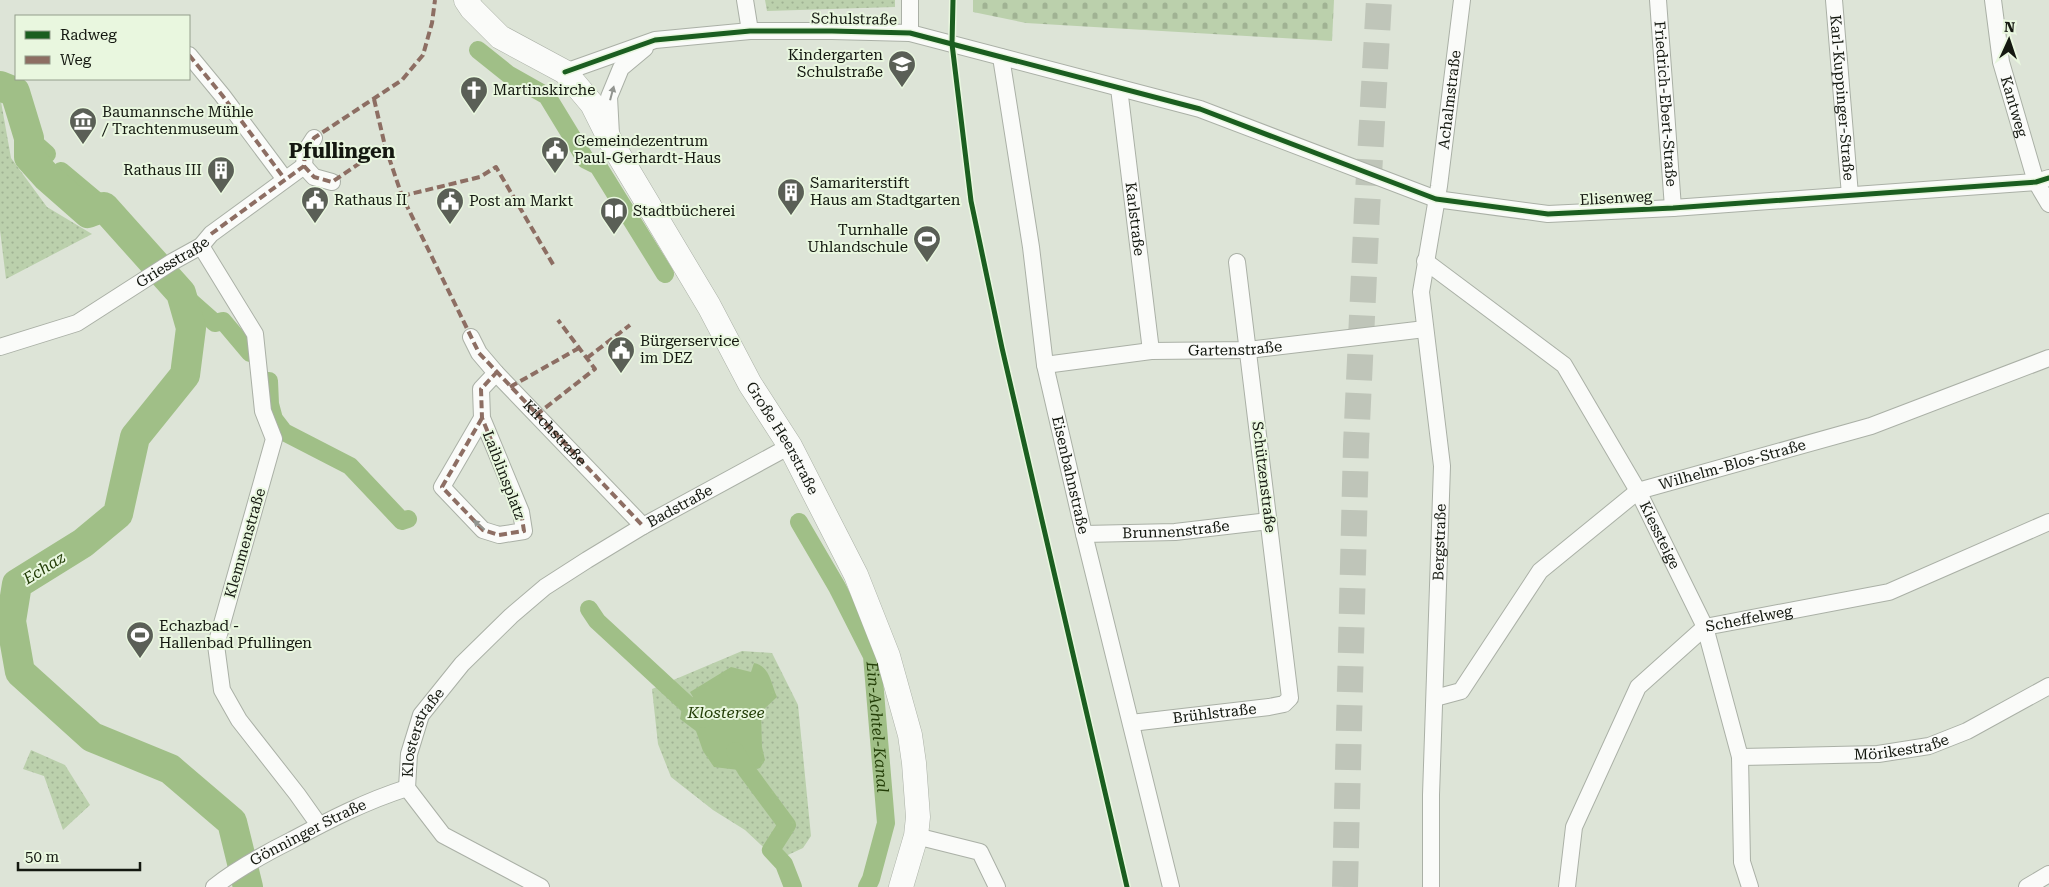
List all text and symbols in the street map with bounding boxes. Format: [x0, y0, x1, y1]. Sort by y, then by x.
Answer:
street label: Schulstraße [811, 9, 897, 29]
street label: Karl-Kuppinger-Straße [1826, 14, 1858, 181]
legend [15, 15, 190, 80]
north arrow [1984, 15, 2034, 65]
text: N [2004, 19, 2016, 35]
street label: Friedrich-Ebert-Straße [1651, 20, 1680, 187]
text: Radweg [60, 26, 117, 44]
place label: Kindergarten Schulstraße [788, 46, 883, 81]
school or university icon: Kindergarten Schulstraße [887, 49, 917, 88]
street label: Achalmstraße [1435, 49, 1465, 150]
text: Weg [60, 51, 92, 69]
street label: Kantweg [1997, 74, 2032, 140]
church icon: Martinskirche [459, 75, 489, 114]
place label: Martinskirche [493, 81, 595, 99]
one-way arrow [608, 86, 616, 101]
place label: Baumannsche Mühle / Trachtenmuseum [101, 103, 254, 138]
museum icon: Baumannsche Mühle / Trachtenmuseum [68, 106, 98, 145]
place label: Gemeindezentrum Paul-Gerhardt-Haus [574, 132, 721, 167]
public building icon: Gemeindezentrum Paul-Gerhardt-Haus [540, 135, 570, 174]
district label: Pfullingen [289, 139, 396, 163]
building icon: Rathaus III [206, 155, 236, 194]
place label: Rathaus III [123, 161, 202, 179]
place label: Samariterstift Haus am Stadtgarten [810, 174, 961, 209]
building icon: Samariterstift Haus am Stadtgarten [776, 177, 806, 216]
street label: Karlstraße [1122, 181, 1148, 257]
public building icon: Rathaus II [300, 185, 330, 224]
public building icon: Post am Markt [435, 186, 465, 225]
street label: Elisenweg [1579, 187, 1653, 209]
place label: Rathaus II [334, 191, 407, 209]
place label: Post am Markt [469, 192, 574, 210]
library icon: Stadtbücherei [599, 196, 629, 235]
place label: Stadtbücherei [633, 202, 736, 220]
place label: Turnhalle Uhlandschule [807, 221, 908, 256]
sports icon: Turnhalle Uhlandschule [912, 224, 942, 263]
street label: Griesstraße [133, 234, 213, 292]
place label: Bürgerservice im DEZ [640, 332, 740, 367]
public building icon: Bürgerservice im DEZ [606, 335, 636, 374]
street label: Gartenstraße [1188, 337, 1283, 360]
street label: Große Heerstraße [742, 379, 822, 498]
street label: Kirchstraße [519, 396, 590, 470]
street label: Eisenbahnstraße [1048, 414, 1093, 536]
street label: Schützenstraße [1248, 420, 1280, 534]
street label: Laiblinsplatz [479, 428, 529, 522]
street label: Wilhelm-Blos-Straße [1657, 436, 1808, 494]
street label: Badstraße [644, 481, 716, 531]
street label: Klemmenstraße [221, 486, 269, 600]
street label: Kiessteige [1636, 498, 1684, 572]
street label: Bergstraße [1429, 503, 1450, 581]
street label: Brunnenstraße [1122, 517, 1230, 542]
one-way arrow [472, 519, 485, 530]
water label: Echaz [19, 548, 69, 589]
street label: Scheffelweg [1704, 601, 1794, 636]
place label: Echazbad - Hallenbad Pfullingen [159, 617, 312, 652]
sports icon: Echazbad - Hallenbad Pfullingen [125, 620, 155, 659]
water label: Ein-Achtel-Kanal [863, 660, 893, 794]
street label: Klosterstraße [399, 684, 448, 778]
street label: Brühlstraße [1172, 700, 1257, 727]
water label: Klostersee [686, 703, 765, 722]
street label: Mörikestraße [1854, 730, 1951, 764]
street label: Gönninger Straße [247, 795, 369, 870]
scale bar [18, 840, 140, 872]
text: 50 m [25, 848, 60, 866]

